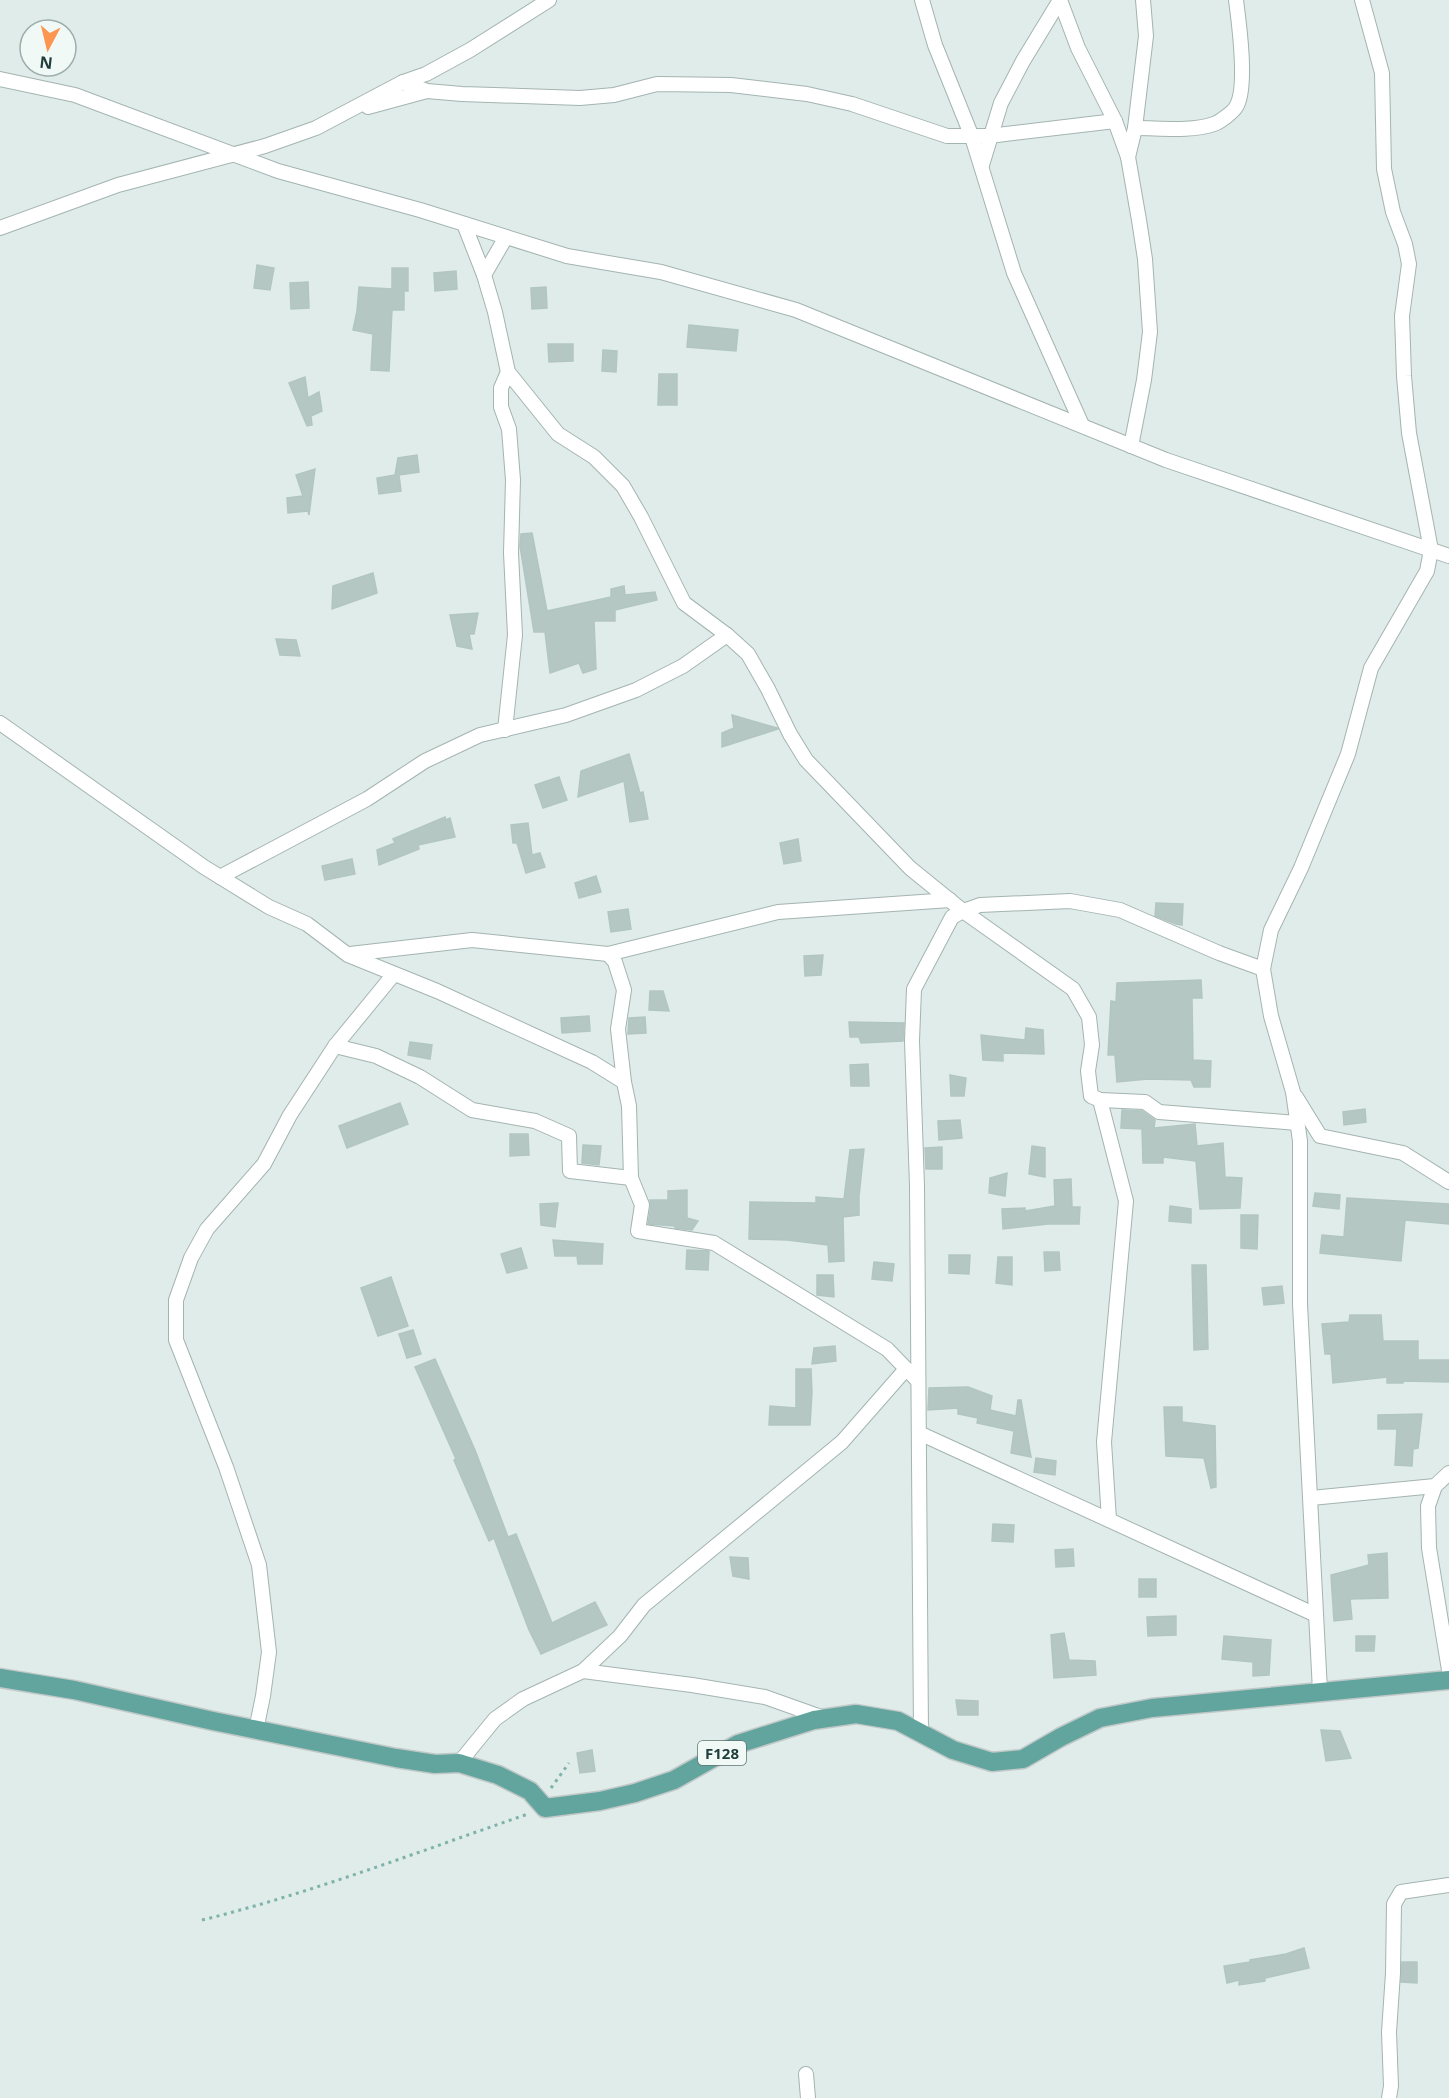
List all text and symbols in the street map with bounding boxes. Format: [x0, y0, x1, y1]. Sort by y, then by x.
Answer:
north arrow [18, 18, 78, 78]
text: N [38, 51, 54, 75]
road number: F128 [698, 1741, 746, 1765]

